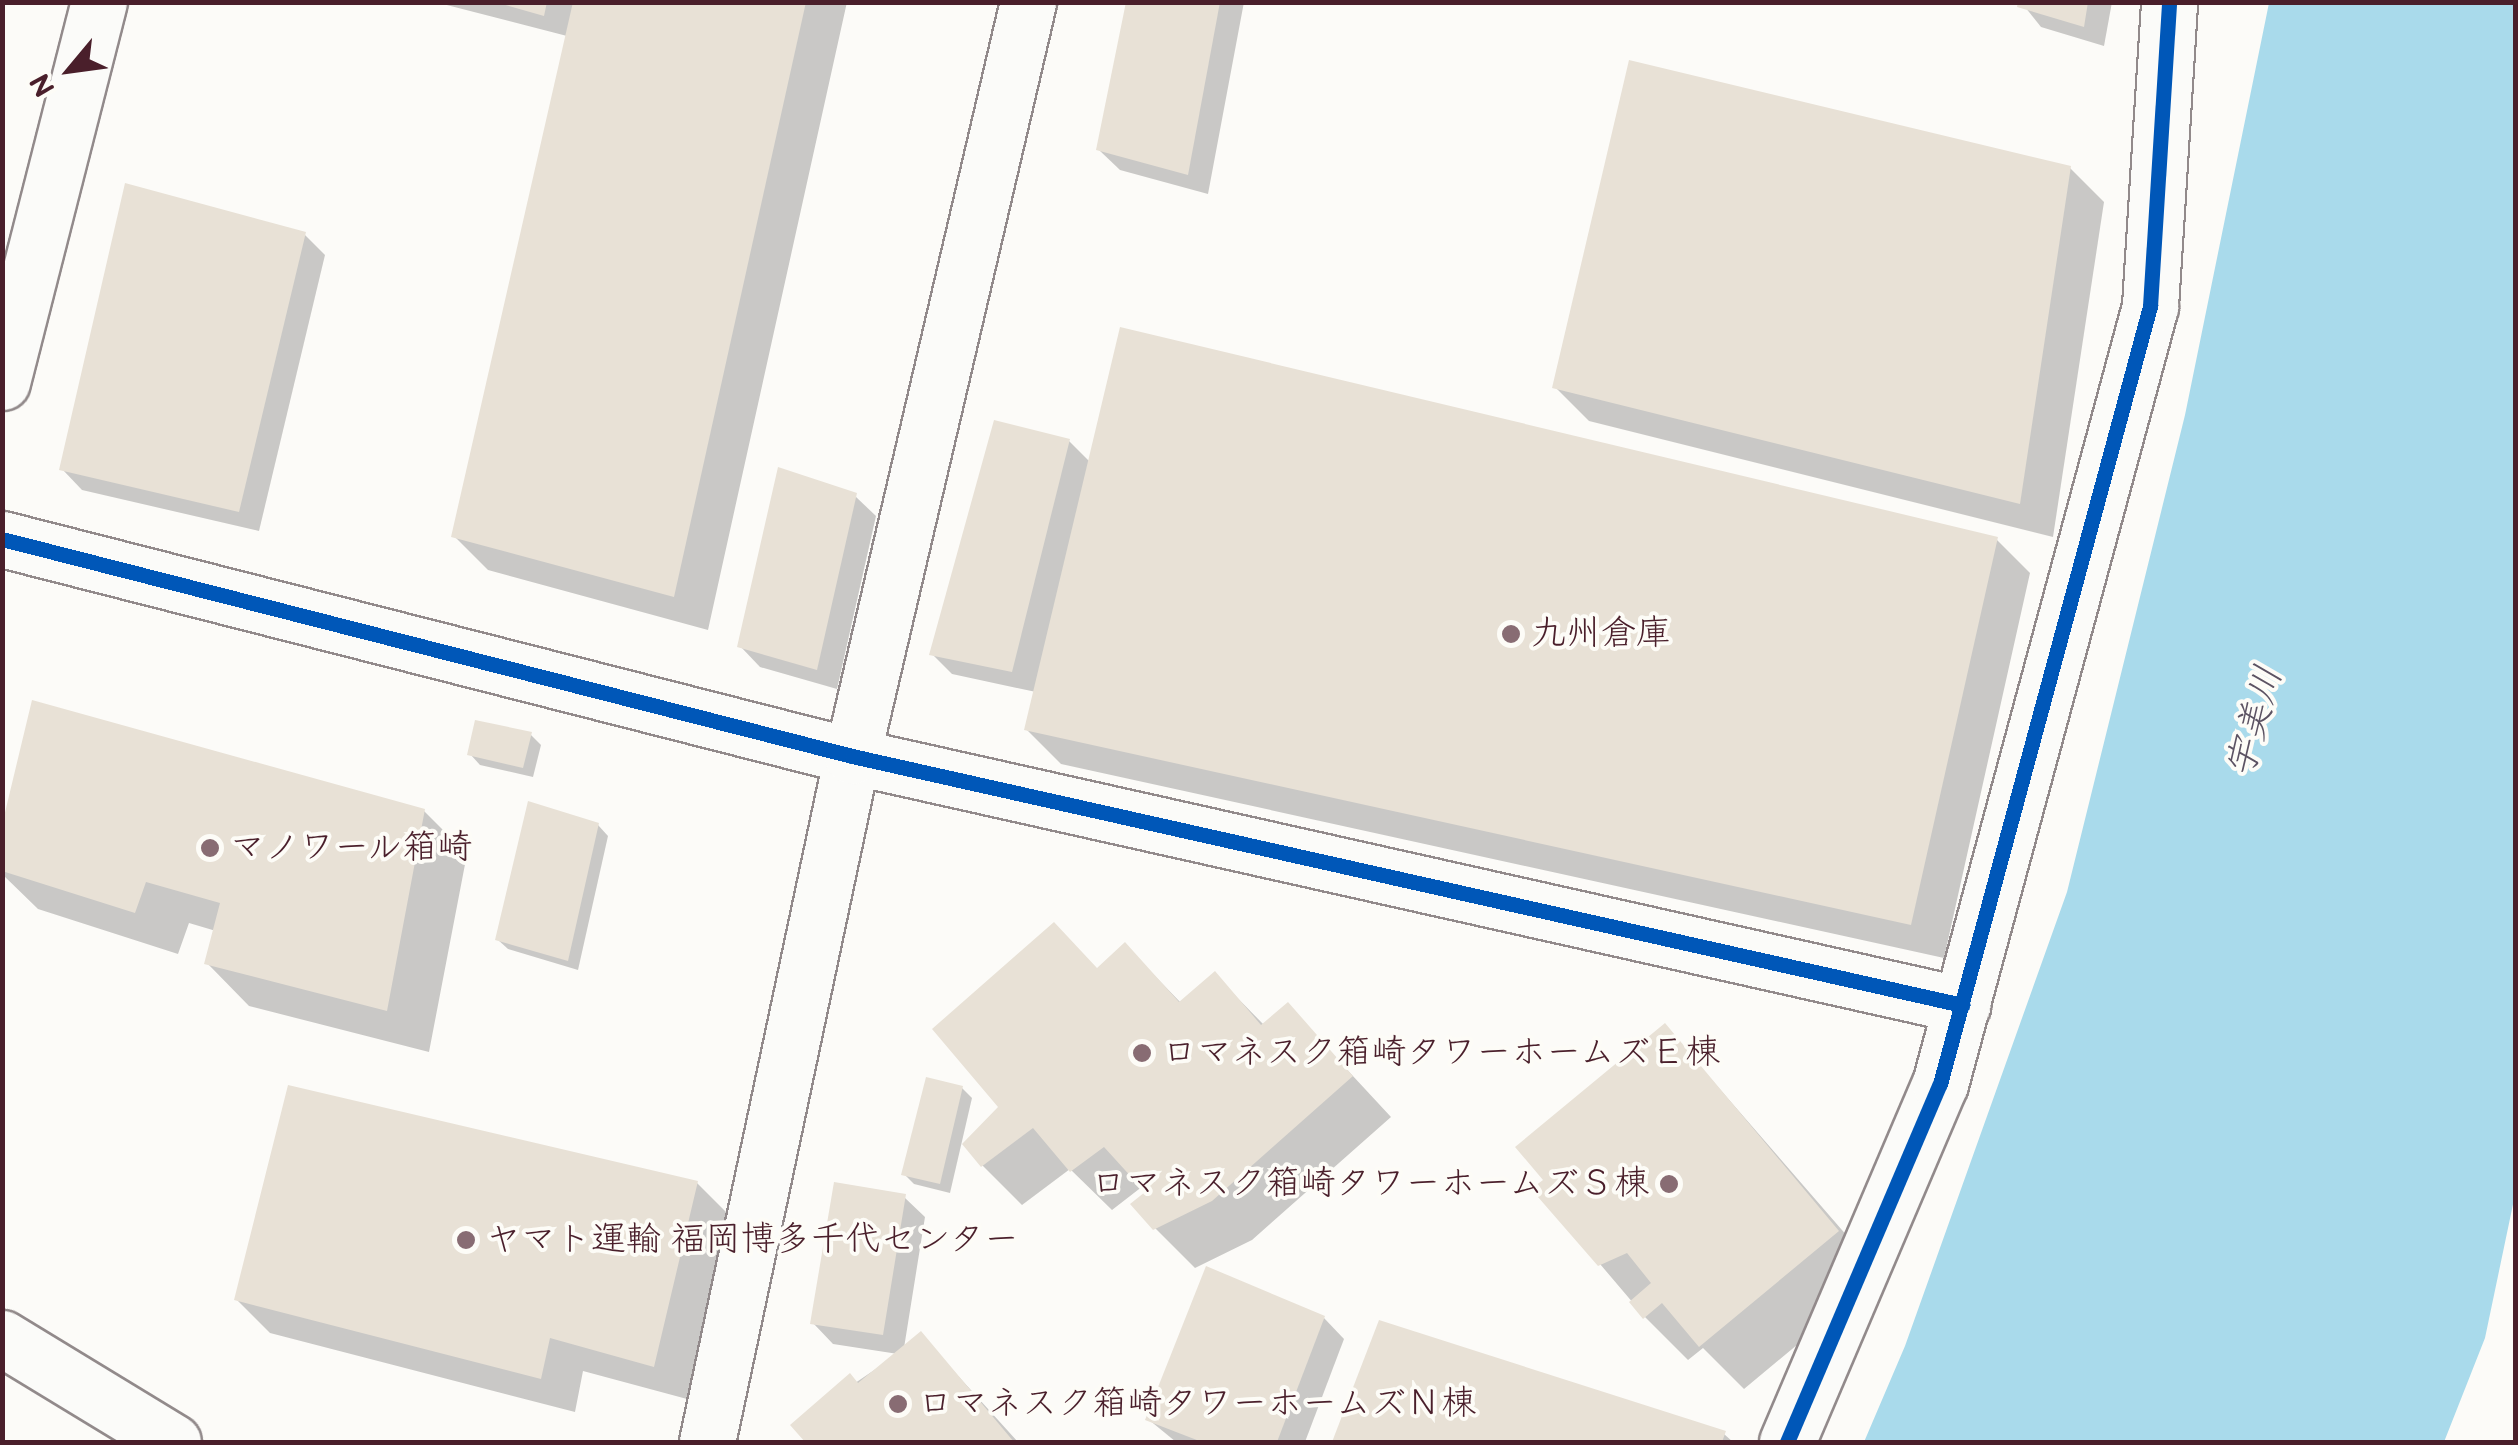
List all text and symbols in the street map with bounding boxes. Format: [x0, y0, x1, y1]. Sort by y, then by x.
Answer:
north arrow [20, 20, 120, 120]
text: N [24, 68, 63, 102]
place label: 九州倉庫 [1531, 613, 1671, 655]
marker: 九州倉庫 [1500, 623, 1522, 645]
water label: 宇美川 [2217, 661, 2293, 783]
place label: マノワール箱崎 [230, 827, 475, 869]
marker: マノワール箱崎 [199, 837, 221, 859]
place label: ロマネスク箱崎タワーホームズＥ棟 [1162, 1032, 1722, 1074]
marker: ロマネスク箱崎タワーホームズＥ棟 [1131, 1042, 1153, 1064]
place label: ロマネスク箱崎タワーホームズＳ棟 [1089, 1163, 1649, 1205]
marker: ロマネスク箱崎タワーホームズＳ棟 [1658, 1173, 1680, 1195]
place label: ヤマト運輸 福岡博多千代センター [486, 1219, 1020, 1261]
marker: ヤマト運輸 福岡博多千代センター [455, 1229, 477, 1251]
place label: ロマネスク箱崎タワーホームズＮ棟 [918, 1383, 1478, 1425]
marker: ロマネスク箱崎タワーホームズＮ棟 [887, 1393, 909, 1415]

